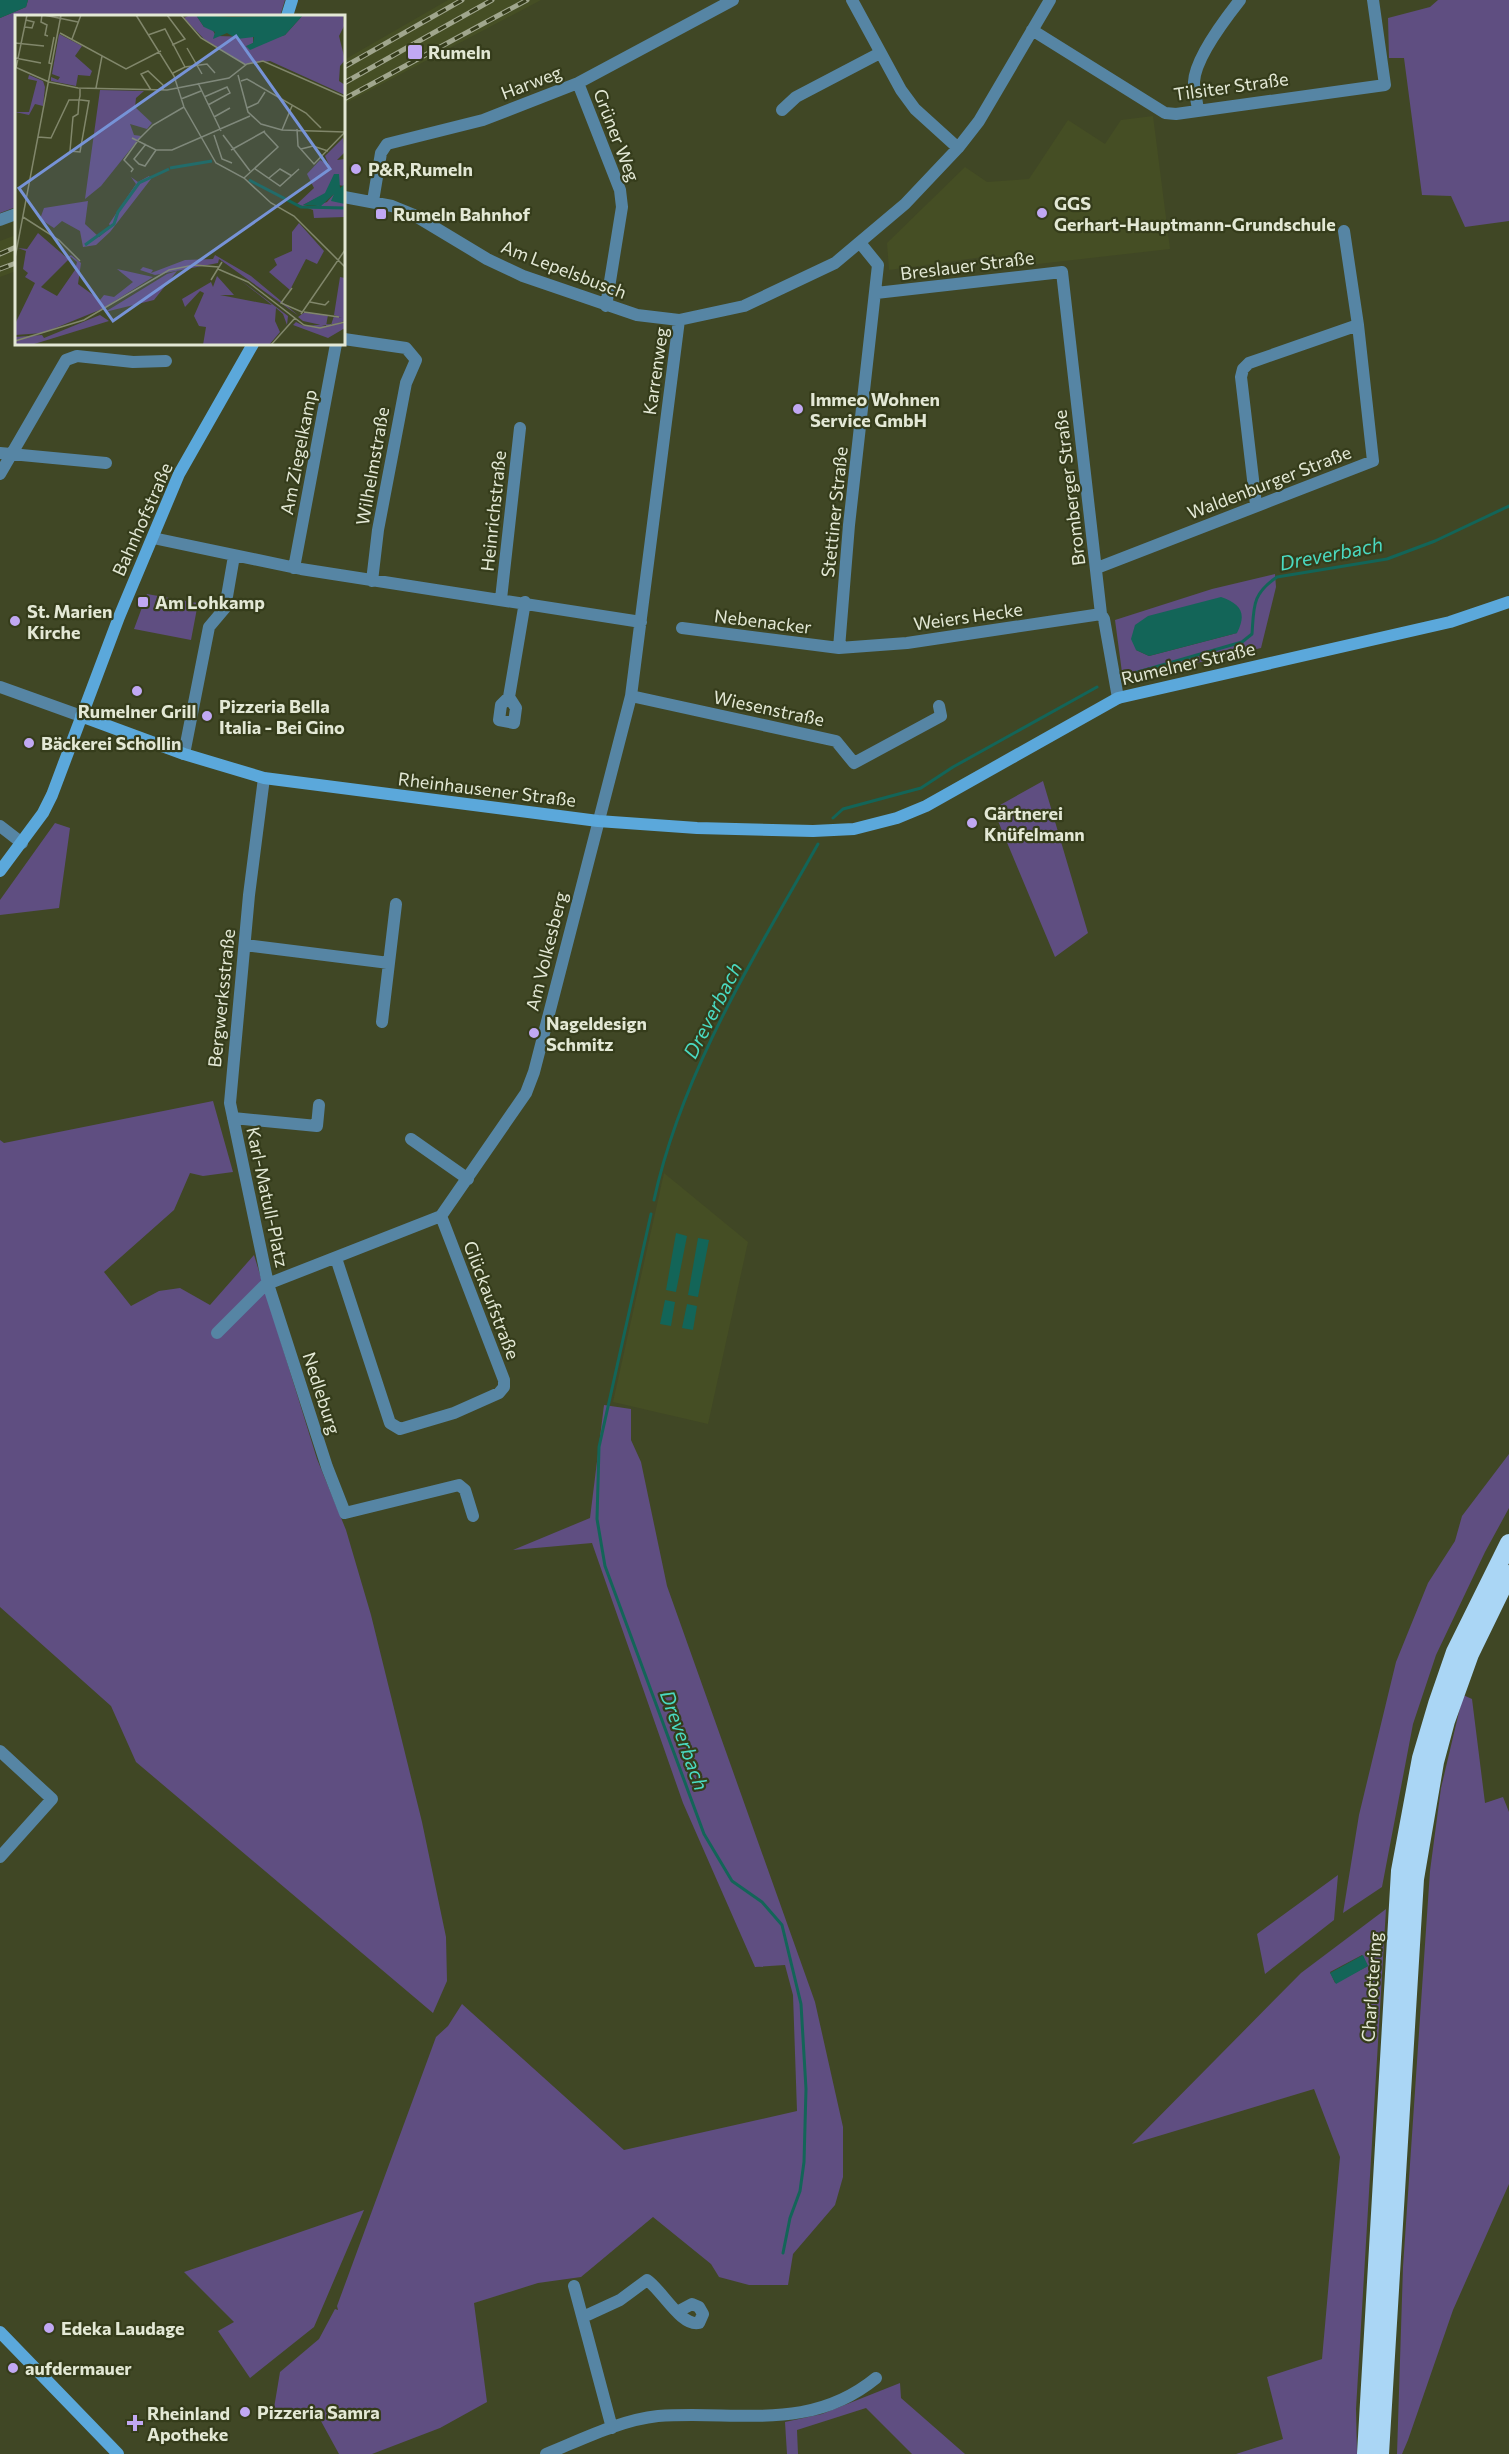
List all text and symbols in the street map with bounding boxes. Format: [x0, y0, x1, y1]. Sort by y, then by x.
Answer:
inset map [15, 15, 345, 345]
place label: Rumeln [428, 41, 491, 63]
marker: Rumeln [406, 43, 424, 61]
street label: Harweg [497, 60, 565, 104]
street label: Tilsiter Straße [1172, 67, 1290, 105]
street label: Grüner Weg [589, 86, 645, 185]
place label: P&R,Rumeln [368, 158, 473, 180]
marker: P&R,Rumeln [349, 162, 363, 176]
place label: GGS Gerhart-Hauptmann-Grundschule [1054, 192, 1336, 235]
place label: Rumeln Bahnhof [393, 203, 531, 225]
marker: GGS Gerhart-Hauptmann-Grundschule [1035, 206, 1049, 220]
marker: Rumeln Bahnhof [374, 207, 388, 221]
street label: Am Lepelsbusch [498, 235, 630, 303]
street label: Breslauer Straße [899, 246, 1035, 284]
street label: Karrenweg [638, 325, 672, 416]
street label: Am Ziegelkamp [275, 388, 321, 516]
place label: Immeo Wohnen Service GmbH [810, 388, 940, 431]
marker: Immeo Wohnen Service GmbH [791, 402, 805, 416]
street label: Wilhelmstraße [351, 405, 393, 527]
street label: Bromberger Straße [1049, 409, 1089, 567]
street label: Waldenburger Straße [1184, 441, 1354, 523]
street label: Stettiner Straße [816, 445, 852, 579]
street label: Heinrichstraße [476, 450, 510, 572]
street label: Bahnhofstraße [107, 459, 177, 579]
water label: Dreverbach [1277, 531, 1385, 575]
place label: Am Lohkamp [155, 591, 265, 613]
marker: Am Lohkamp [136, 595, 150, 609]
street label: Weiers Hecke [912, 597, 1024, 635]
place label: St. Marien Kirche [27, 600, 112, 643]
street label: Nebenacker [713, 604, 813, 638]
marker: St. Marien Kirche [8, 614, 22, 628]
street label: Rumelner Straße [1119, 637, 1257, 689]
marker: Rumelner Grill [130, 684, 144, 698]
street label: Wiesenstraße [712, 686, 826, 730]
place label: Pizzeria Bella Italia - Bei Gino [219, 695, 345, 738]
place label: Rumelner Grill [78, 700, 196, 722]
marker: Pizzeria Bella Italia - Bei Gino [200, 709, 214, 723]
place label: Bäckerei Schollin [41, 732, 181, 754]
marker: Bäckerei Schollin [22, 736, 36, 750]
street label: Rheinhausener Straße [397, 767, 577, 811]
place label: Gärtnerei Knüfelmann [984, 802, 1085, 845]
marker: Gärtnerei Knüfelmann [965, 816, 979, 830]
street label: Am Volkesberg [521, 889, 572, 1013]
street label: Bergwerksstraße [203, 928, 239, 1068]
water label: Dreverbach [677, 958, 747, 1062]
place label: Nageldesign Schmitz [546, 1012, 647, 1055]
marker: Nageldesign Schmitz [527, 1026, 541, 1040]
street label: Karl-Matull-Platz [242, 1125, 294, 1269]
street label: Glückaufstraße [459, 1238, 525, 1362]
street label: Nedleburg [298, 1349, 346, 1437]
water label: Dreverbach [656, 1687, 714, 1793]
street label: Charlottering [1356, 1931, 1386, 2043]
place label: Edeka Laudage [61, 2317, 184, 2339]
marker: Edeka Laudage [42, 2321, 56, 2335]
place label: aufdermauer [25, 2357, 132, 2379]
marker: aufdermauer [6, 2361, 20, 2375]
place label: Pizzeria Samra [257, 2401, 380, 2423]
place label: Rheinland Apotheke [147, 2402, 230, 2445]
marker: Pizzeria Samra [238, 2405, 252, 2419]
marker: Rheinland Apotheke [128, 2416, 142, 2430]

